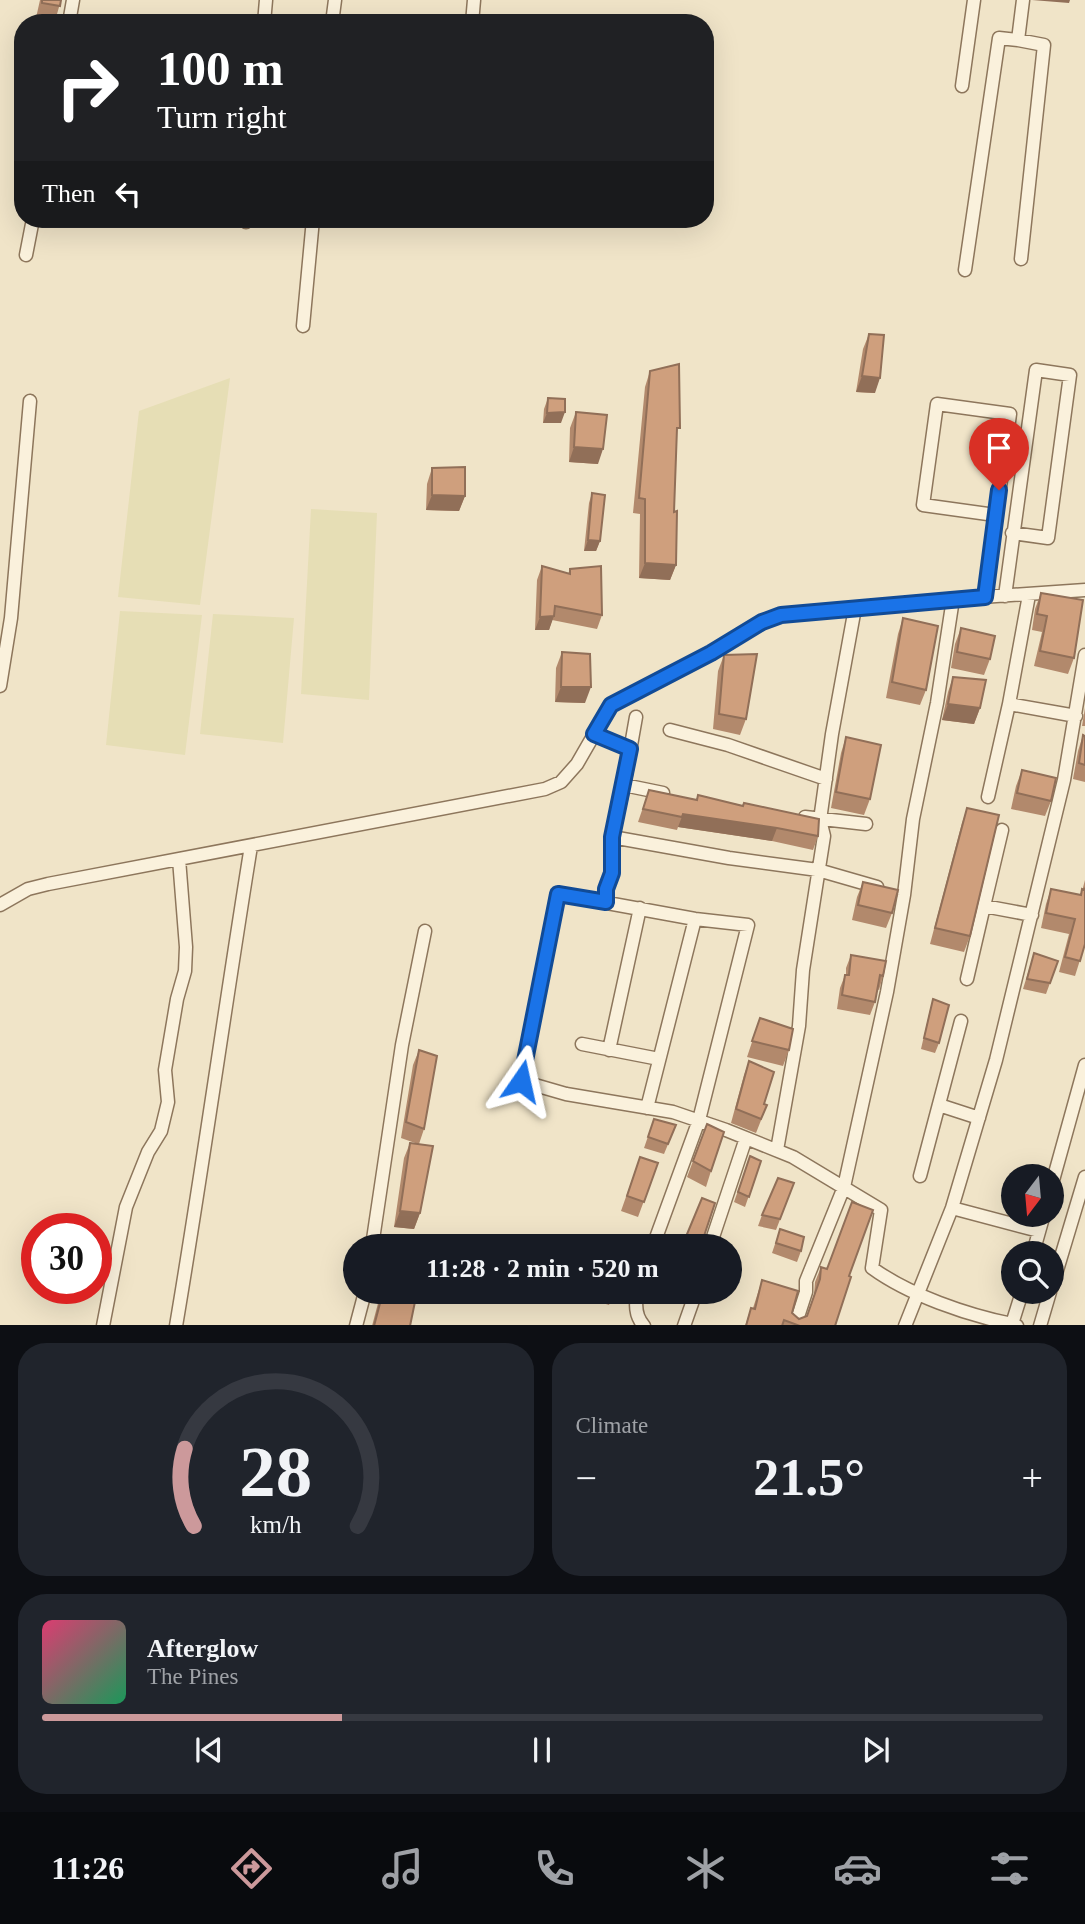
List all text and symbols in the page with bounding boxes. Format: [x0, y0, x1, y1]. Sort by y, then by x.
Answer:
text: 100 m [157, 41, 284, 96]
icon: right [42, 42, 133, 133]
text: Turn right [157, 99, 287, 135]
icon: left [109, 175, 147, 213]
text: Then [42, 179, 95, 208]
pin [969, 418, 1029, 490]
icon: arrive [980, 429, 1018, 467]
position arrow [484, 1044, 558, 1118]
north arrow [1001, 1164, 1064, 1227]
map controls [1001, 1164, 1064, 1304]
speed limit sign: 30 [21, 1213, 112, 1304]
button: search [1001, 1241, 1064, 1304]
text: 11:28 · 2 min · 520 m [426, 1254, 659, 1283]
text: Climate [576, 1413, 648, 1438]
text: 28 [239, 1431, 312, 1512]
text: 21.5° [753, 1449, 865, 1506]
text: − [576, 1457, 597, 1499]
text: + [1022, 1457, 1043, 1499]
text: km/h [250, 1510, 302, 1537]
text: Afterglow [147, 1634, 258, 1663]
text: The Pines [147, 1664, 238, 1689]
icon: previous [190, 1731, 228, 1769]
icon: pause [523, 1731, 561, 1769]
icon: next [857, 1731, 895, 1769]
icon: directions [227, 1844, 276, 1893]
icon: music [378, 1844, 427, 1893]
icon: phone [530, 1844, 579, 1893]
icon: climate [681, 1844, 730, 1893]
icon: car [833, 1844, 882, 1893]
icon: filters [985, 1844, 1034, 1893]
text: 11:26 [51, 1850, 124, 1886]

